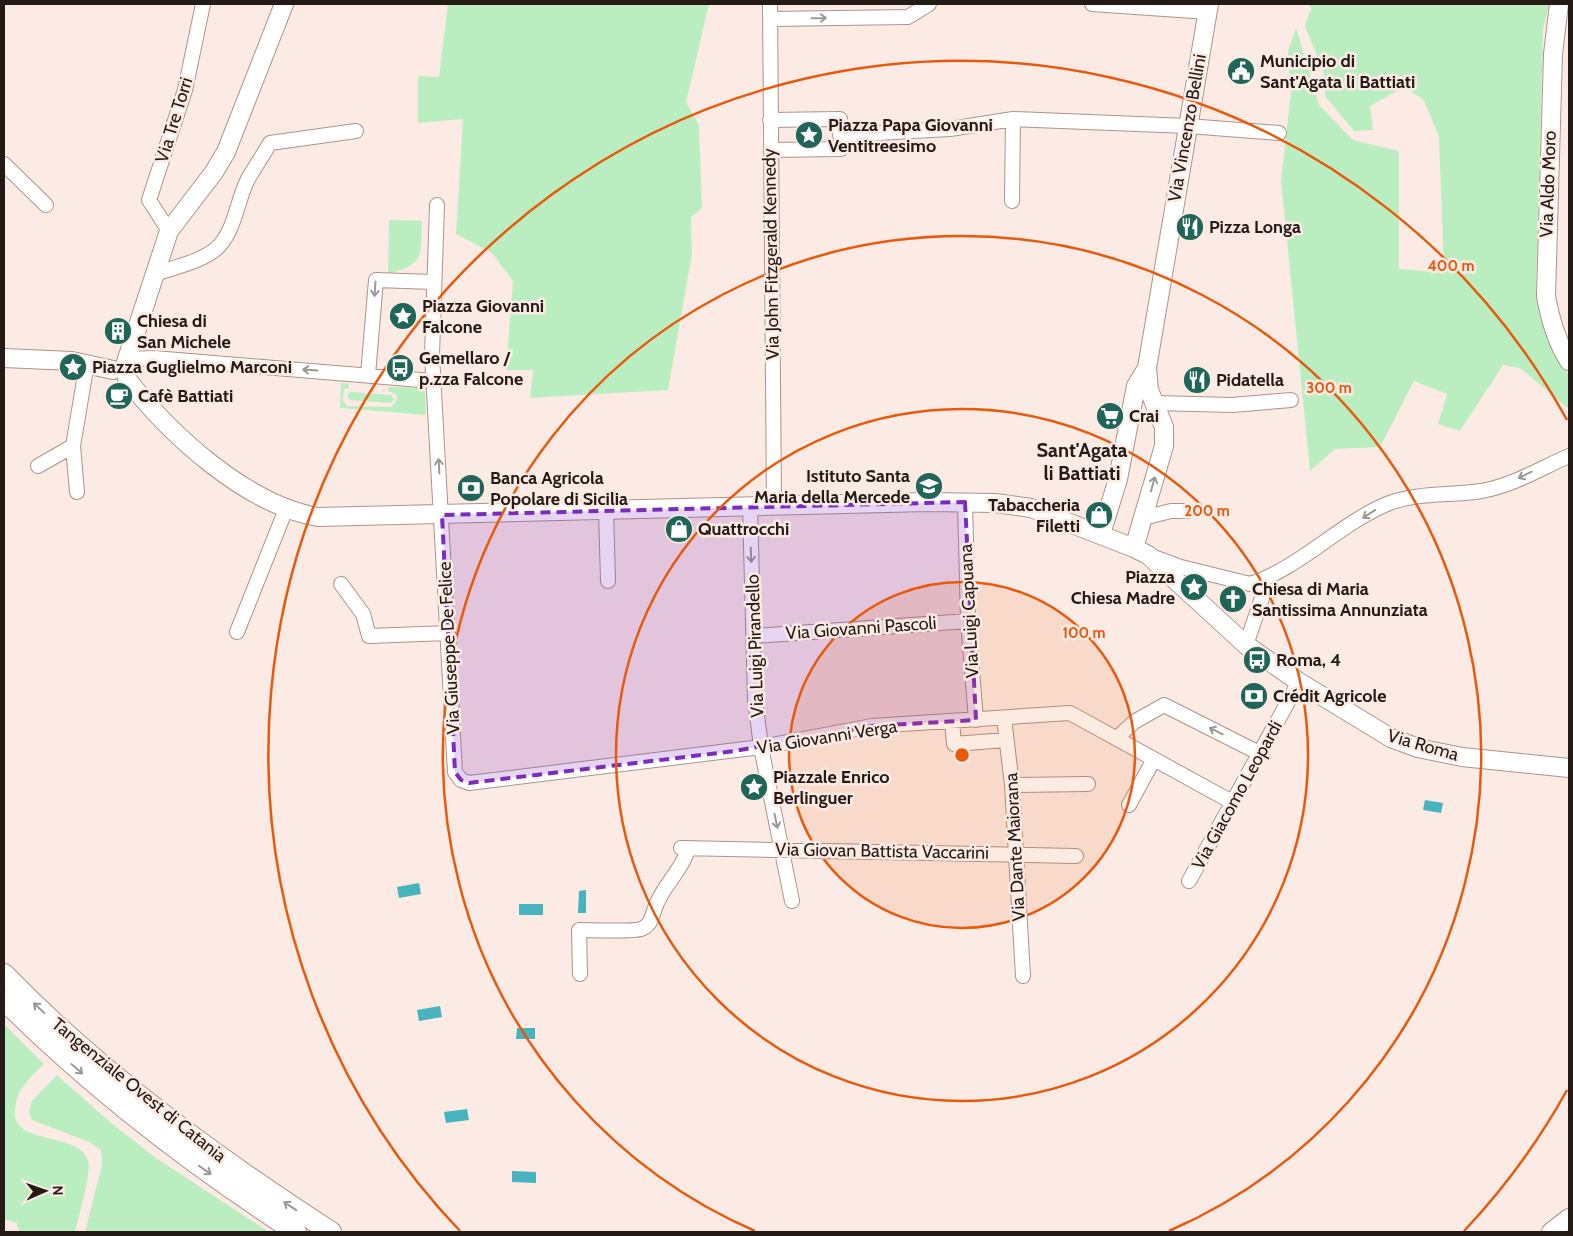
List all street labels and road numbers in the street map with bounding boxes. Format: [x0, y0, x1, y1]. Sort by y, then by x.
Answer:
street label: Via Vincenzo Bellini [1163, 52, 1211, 204]
street label: Via Tre Torri [151, 75, 197, 165]
street label: Via Aldo Moro [1535, 130, 1561, 238]
street label: Via John Fitzgerald Kennedy [758, 148, 784, 360]
street label: Via Luigi Capuana [954, 543, 983, 679]
street label: Via Giuseppe De Felice [433, 561, 465, 735]
street label: Via Luigi Pirandello [742, 574, 768, 718]
street label: Via Giovanni Pascoli [785, 612, 937, 644]
street label: Via Giovanni Verga [755, 715, 899, 759]
street label: Via Giacomo Leopardi [1187, 717, 1287, 873]
street label: Via Roma [1385, 724, 1462, 766]
street label: Via Dante Maiorana [1000, 772, 1030, 922]
street label: Via Giovan Battista Vaccarini [775, 838, 989, 864]
street label: Tangenziale Ovest di Catania [47, 1013, 231, 1167]

